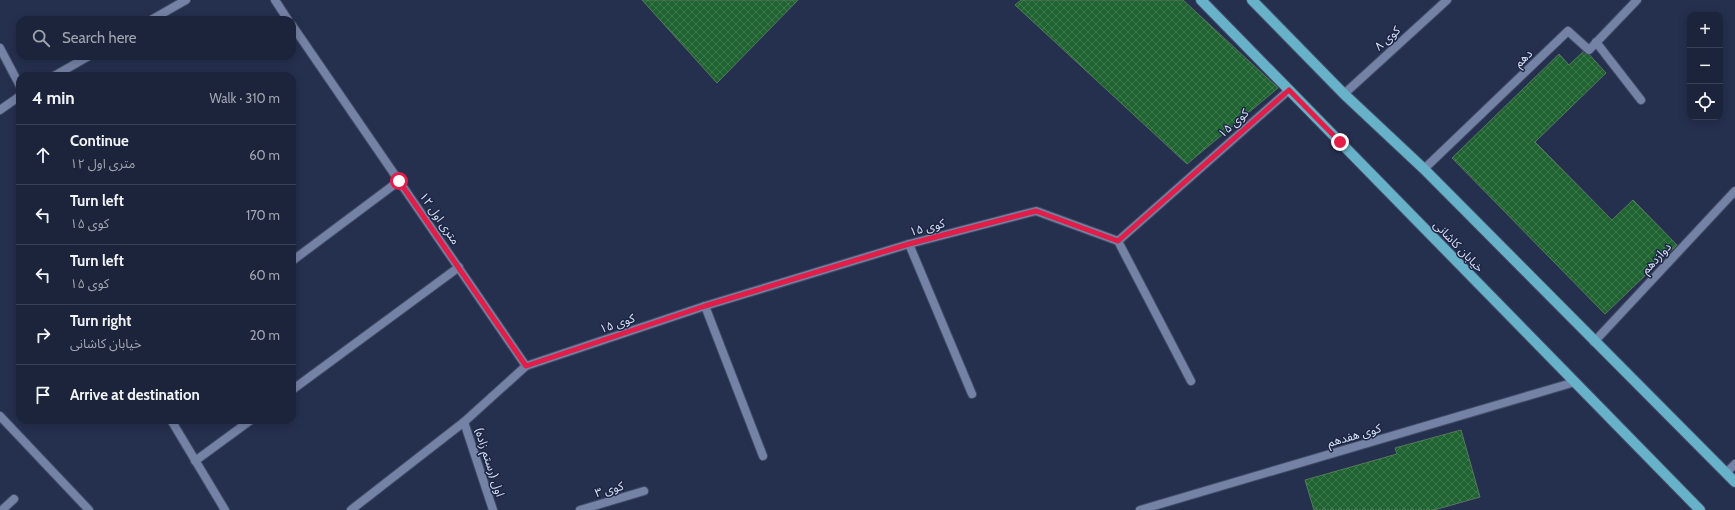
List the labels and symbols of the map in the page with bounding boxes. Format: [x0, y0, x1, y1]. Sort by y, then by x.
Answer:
street label: کوی ۸ [1371, 22, 1404, 53]
street label: دهم [1511, 46, 1537, 72]
street label: کوی ۱۵ [1215, 105, 1252, 141]
route end [1331, 133, 1349, 151]
route start [390, 172, 408, 190]
street label: ۱۲ متری اول [417, 189, 463, 247]
street label: کوی ۱۵ [908, 215, 947, 239]
street label: خیابان کاشانی [1431, 217, 1487, 275]
street label: دوازدهم [1638, 239, 1676, 278]
street label: کوی ۱۵ [597, 310, 638, 336]
street label: کوی هفدهم [1325, 420, 1384, 452]
street label: اول (رستم زاده) [470, 426, 508, 499]
street label: کوی ۳ [593, 477, 626, 500]

